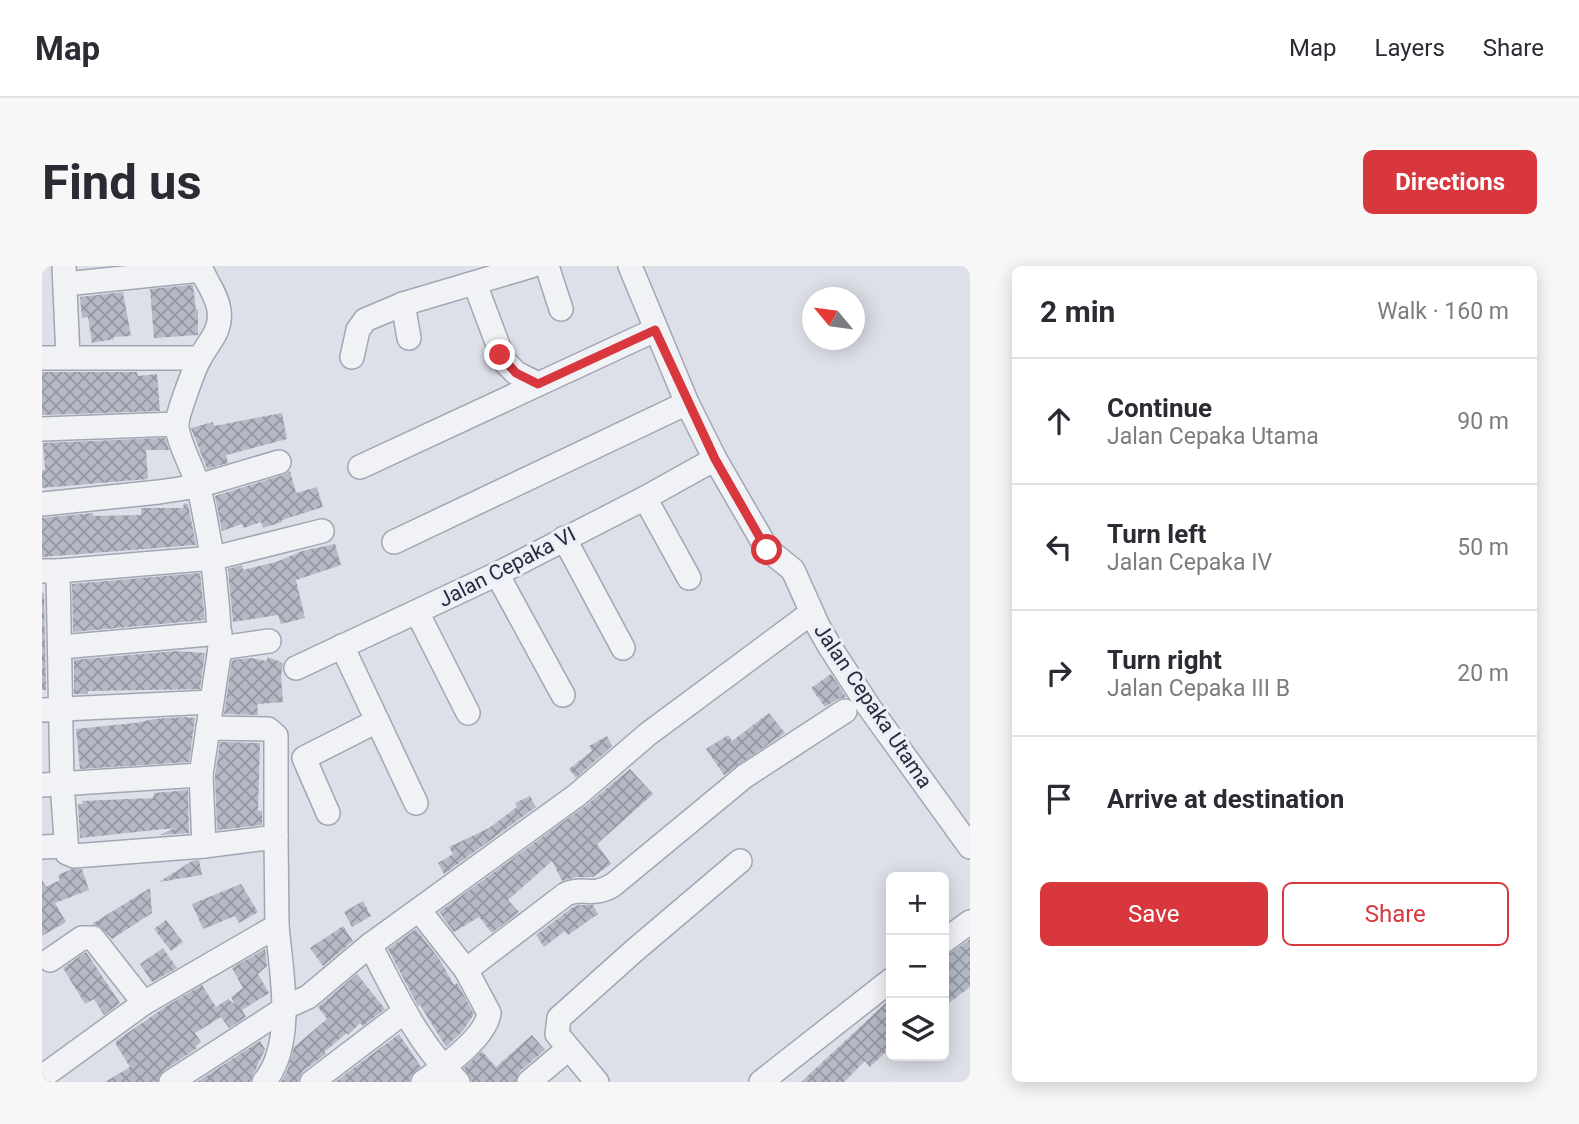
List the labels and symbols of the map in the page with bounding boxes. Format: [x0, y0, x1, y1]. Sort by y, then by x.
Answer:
north arrow [802, 287, 865, 350]
route end [484, 339, 515, 370]
street label: Jalan Cepaka VI [434, 522, 580, 612]
route start [751, 534, 782, 565]
street label: Jalan Cepaka Utama [809, 619, 937, 793]

